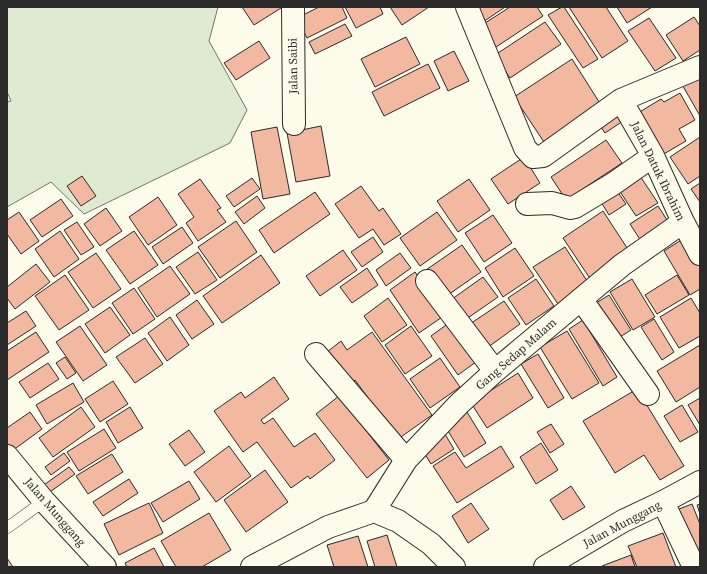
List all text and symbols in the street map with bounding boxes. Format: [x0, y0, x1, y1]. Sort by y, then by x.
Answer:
street label: Jalan Saibi [285, 37, 302, 95]
street label: Jalan Datuk Ibrahim [627, 118, 689, 224]
street label: Gang Sedap Malam [472, 314, 560, 394]
street label: Jalan Munggang [20, 473, 89, 550]
street label: Jalan Munggang [579, 497, 664, 552]

